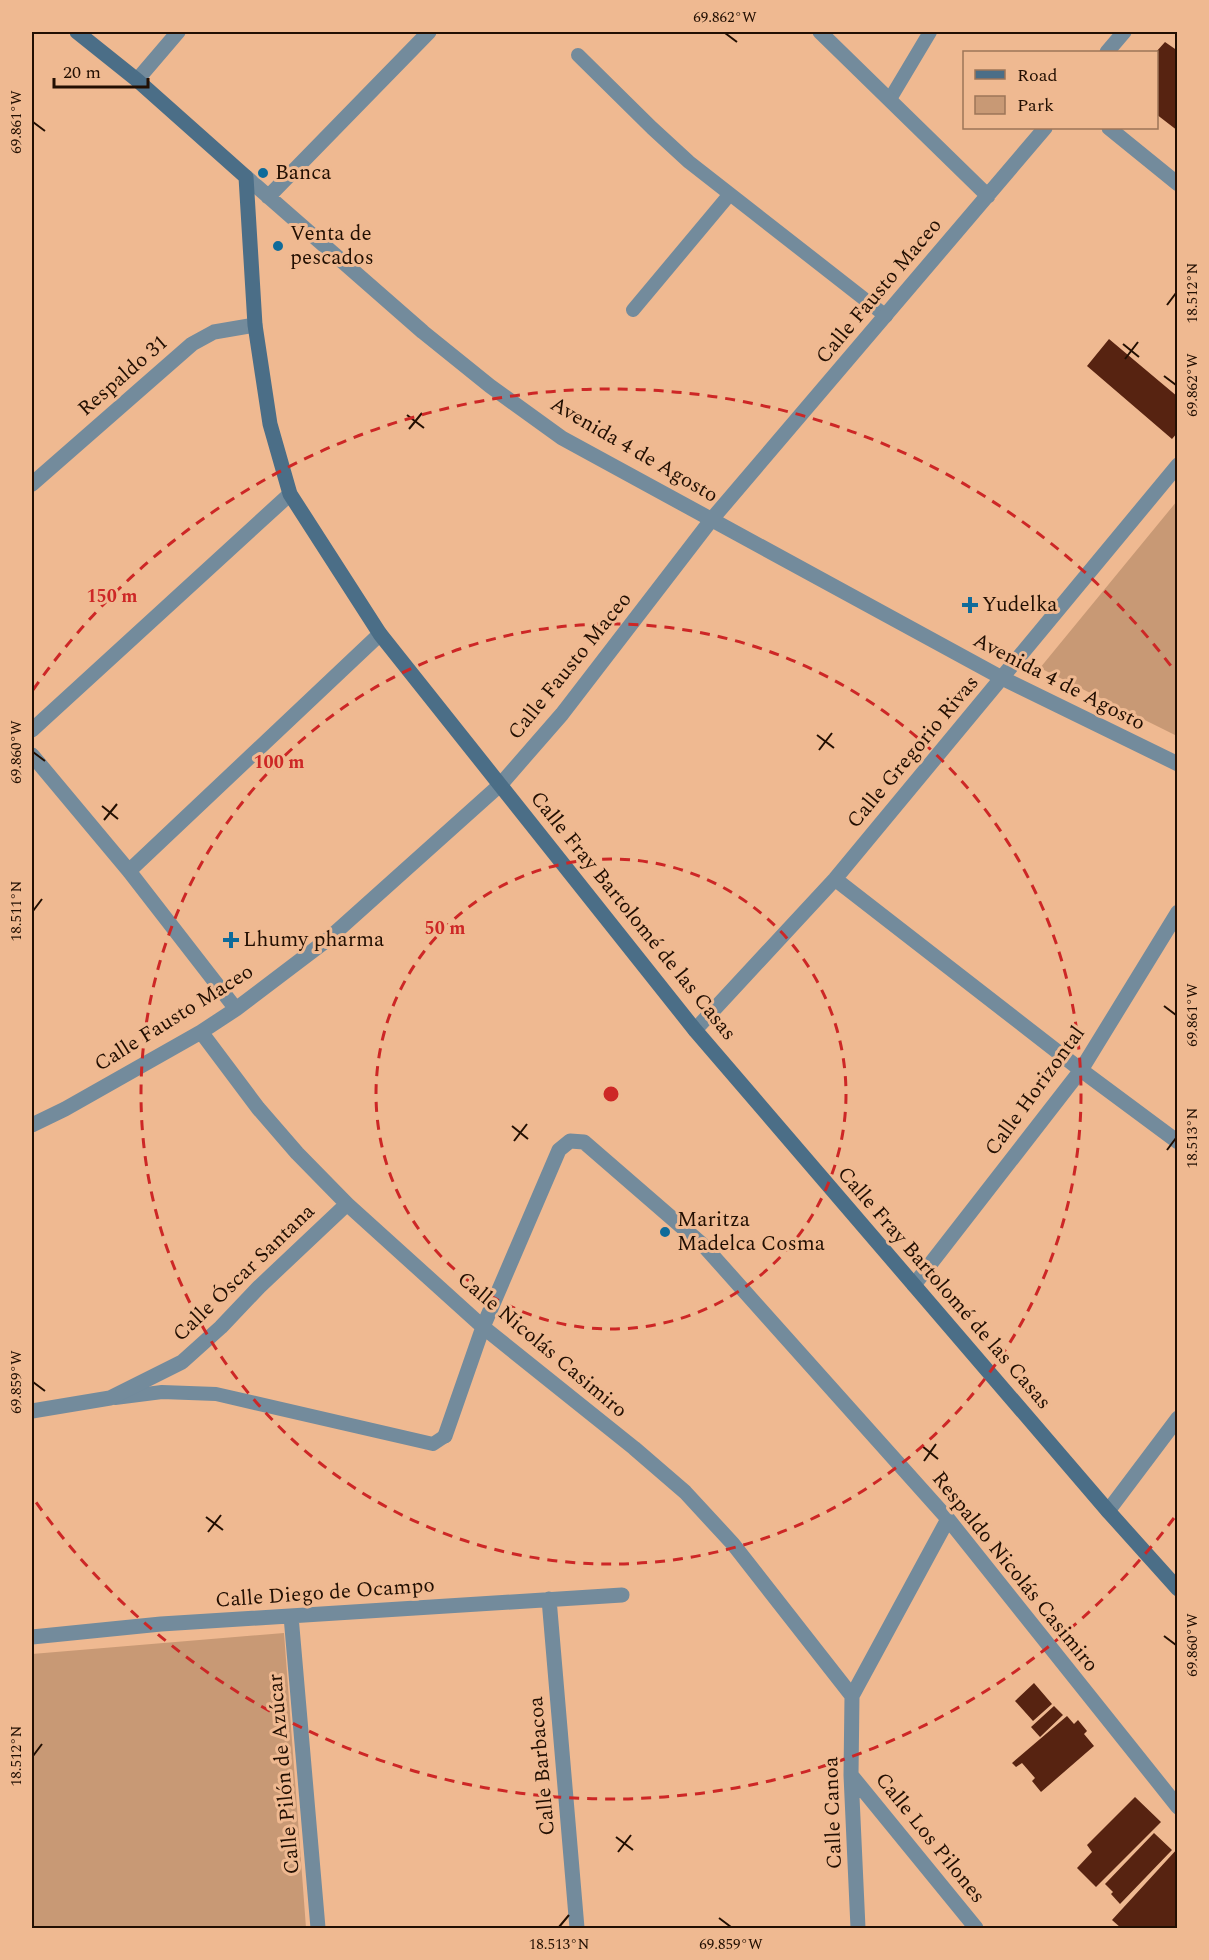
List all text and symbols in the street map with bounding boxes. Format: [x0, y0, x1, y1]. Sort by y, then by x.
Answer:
text: 69.862°W [693, 6, 757, 29]
scale bar [54, 51, 148, 89]
legend [963, 51, 1158, 129]
text: 20 m [63, 59, 101, 86]
text: Road [1017, 62, 1058, 89]
text: 69.861°W [5, 90, 28, 154]
text: Park [1017, 92, 1054, 119]
place label: Banca [275, 157, 332, 189]
marker: Banca [256, 166, 270, 180]
street label: Calle Fausto Maceo [808, 211, 950, 371]
place label: Venta de pescados [290, 218, 374, 274]
marker: Venta de pescados [271, 239, 285, 253]
text: 18.512°N [1181, 263, 1204, 323]
street label: Respaldo 31 [71, 328, 175, 424]
text: 69.862°W [1181, 353, 1204, 417]
street label: Avenida 4 de Agosto [544, 389, 724, 511]
text: 150 m [86, 583, 138, 610]
street label: Calle Fausto Maceo [500, 585, 640, 747]
place label: Yudelka [982, 589, 1058, 621]
marker: Yudelka [963, 598, 977, 612]
street label: Avenida 4 de Agosto [967, 625, 1151, 739]
street label: Calle Gregorio Rivas [839, 668, 987, 836]
text: 69.860°W [5, 720, 28, 784]
text: 100 m [253, 749, 305, 776]
street label: Calle Fray Bartolomé de las Casas [522, 784, 744, 1048]
text: 18.511°N [5, 881, 28, 941]
text: 50 m [425, 915, 465, 942]
place label: Lhumy pharma [243, 924, 385, 956]
marker: Lhumy pharma [224, 933, 238, 947]
street label: Calle Fausto Maceo [88, 956, 260, 1080]
text: 69.861°W [1181, 983, 1204, 1047]
street label: Calle Horizontal [977, 1019, 1093, 1163]
centre of rings [601, 1084, 621, 1104]
text: 18.513°N [1181, 1108, 1204, 1168]
street label: Calle Fray Bartolomé de las Casas [829, 1159, 1059, 1417]
street label: Calle Óscar Santana [166, 1196, 323, 1350]
place label: Maritza Madelca Cosma [677, 1204, 826, 1260]
marker: Maritza Madelca Cosma [658, 1225, 672, 1239]
street label: Calle Nicolás Casimiro [450, 1264, 634, 1426]
text: 69.859°W [5, 1350, 28, 1414]
street label: Respaldo Nicolás Casimiro [924, 1465, 1106, 1679]
street label: Calle Diego de Ocampo [214, 1569, 436, 1617]
text: 69.860°W [1181, 1613, 1204, 1677]
street label: Calle Pilón de Azúcar [259, 1672, 309, 1876]
street label: Calle Barbacoa [520, 1694, 564, 1837]
text: 18.512°N [5, 1726, 28, 1786]
street label: Calle Canoa [815, 1755, 851, 1870]
street label: Calle Los Pilones [867, 1765, 993, 1911]
text: 18.513°N [529, 1933, 589, 1956]
text: 69.859°W [699, 1933, 763, 1956]

